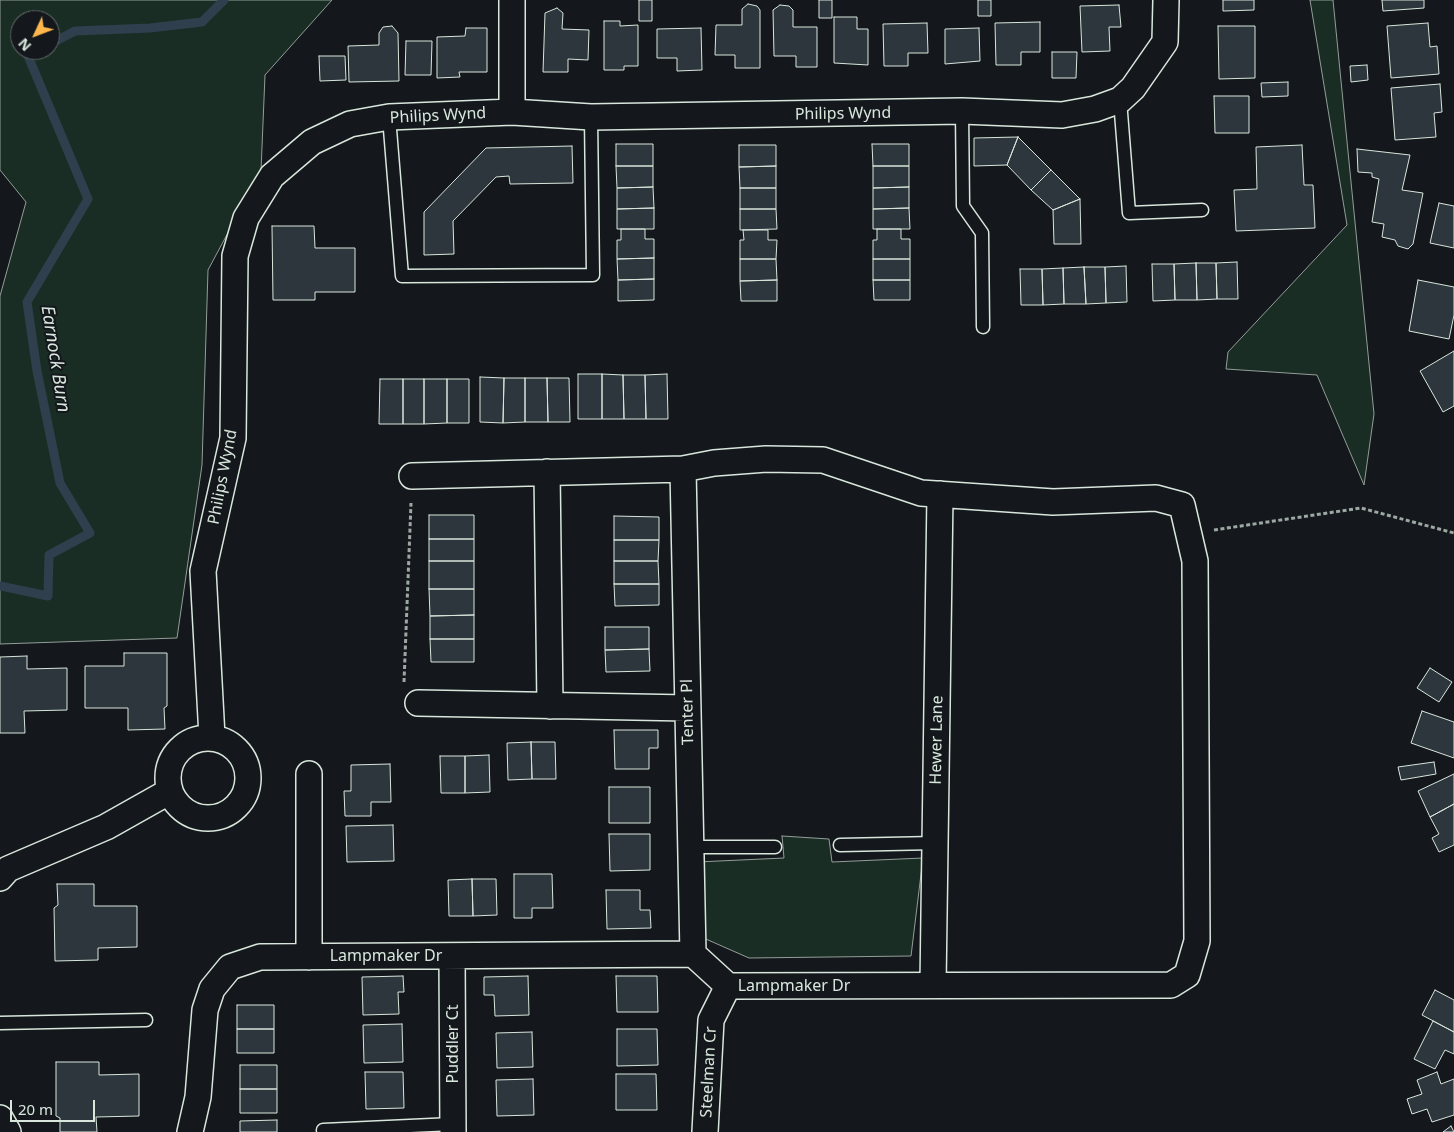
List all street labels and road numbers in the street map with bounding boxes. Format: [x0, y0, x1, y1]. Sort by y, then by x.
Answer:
street label: Philips Wynd [389, 104, 487, 128]
street label: Philips Wynd [795, 104, 891, 124]
street label: Philips Wynd [204, 428, 242, 526]
street label: Tenter Pl [678, 679, 698, 745]
street label: Hewer Lane [927, 695, 947, 785]
street label: Lampmaker Dr [330, 946, 442, 966]
street label: Lampmaker Dr [738, 976, 850, 996]
street label: Puddler Ct [443, 1004, 463, 1084]
street label: Steelman Cr [697, 1026, 721, 1118]

